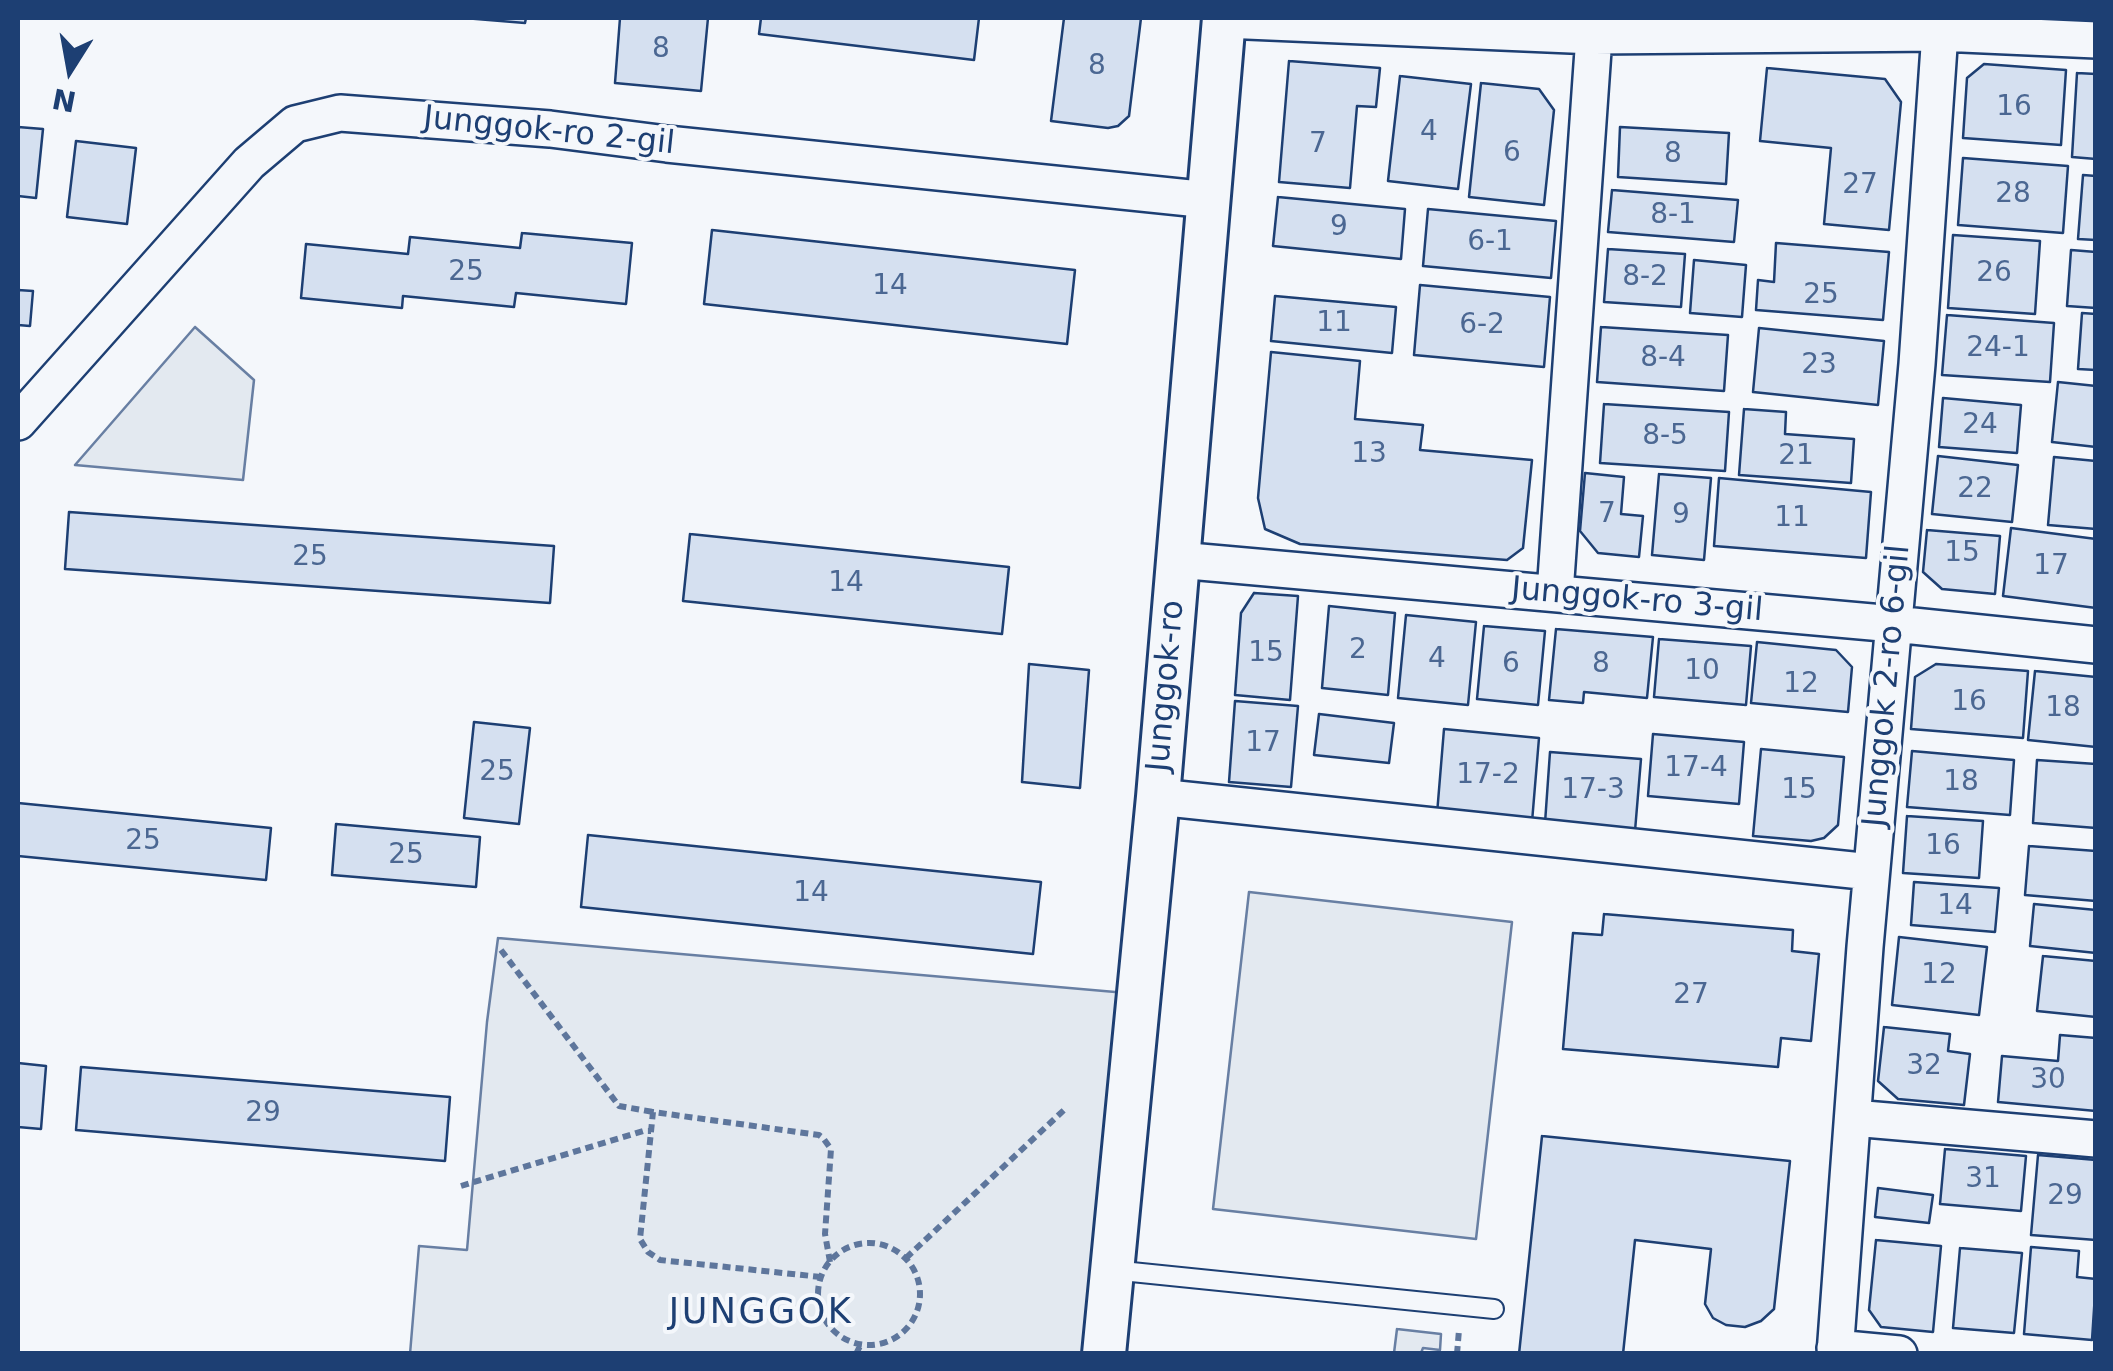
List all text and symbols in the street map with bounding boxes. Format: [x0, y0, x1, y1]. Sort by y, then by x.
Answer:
north arrow [20, 20, 120, 120]
house number: 8 [652, 33, 670, 67]
house number: 8 [1088, 50, 1106, 84]
text: N [50, 82, 79, 118]
house number: 16 [1996, 91, 2032, 125]
street label: Junggok-ro 2-gil [421, 100, 677, 164]
house number: 4 [1420, 116, 1438, 150]
house number: 7 [1309, 128, 1327, 162]
house number: 6 [1503, 137, 1521, 171]
house number: 8 [1664, 138, 1682, 172]
house number: 27 [1842, 169, 1878, 203]
house number: 28 [1995, 178, 2031, 212]
house number: 8-1 [1650, 199, 1696, 233]
house number: 9 [1330, 211, 1348, 245]
house number: 6-1 [1467, 226, 1513, 260]
house number: 25 [448, 256, 484, 290]
house number: 26 [1976, 257, 2012, 291]
house number: 8-2 [1622, 261, 1668, 295]
house number: 14 [872, 270, 908, 304]
house number: 25 [1803, 279, 1839, 313]
house number: 11 [1316, 307, 1352, 341]
house number: 6-2 [1459, 309, 1505, 343]
house number: 24-1 [1966, 332, 2030, 366]
house number: 8-4 [1640, 342, 1686, 376]
house number: 23 [1801, 349, 1837, 383]
house number: 24 [1962, 409, 1998, 443]
house number: 8-5 [1642, 420, 1688, 454]
house number: 13 [1351, 438, 1387, 472]
house number: 21 [1778, 440, 1814, 474]
house number: 22 [1957, 473, 1993, 507]
house number: 7 [1598, 498, 1616, 532]
house number: 9 [1672, 499, 1690, 533]
house number: 11 [1774, 502, 1810, 536]
house number: 15 [1944, 537, 1980, 571]
house number: 25 [292, 541, 328, 575]
street label: Junggok 2-ro 6-gil [1857, 543, 1919, 829]
house number: 17 [2033, 550, 2069, 584]
house number: 14 [828, 567, 864, 601]
street label: Junggok-ro 3-gil [1510, 571, 1764, 631]
street label: Junggok-ro [1140, 598, 1194, 774]
house number: 2 [1349, 634, 1367, 668]
house number: 15 [1248, 637, 1284, 671]
house number: 4 [1428, 643, 1446, 677]
house number: 6 [1502, 648, 1520, 682]
house number: 8 [1592, 648, 1610, 682]
house number: 10 [1684, 655, 1720, 689]
house number: 12 [1783, 668, 1819, 702]
house number: 16 [1951, 686, 1987, 720]
house number: 18 [2045, 692, 2081, 726]
house number: 17 [1245, 727, 1281, 761]
house number: 17-4 [1664, 752, 1728, 786]
house number: 25 [479, 756, 515, 790]
house number: 17-2 [1456, 759, 1520, 793]
house number: 18 [1943, 766, 1979, 800]
house number: 17-3 [1561, 774, 1625, 808]
house number: 15 [1781, 774, 1817, 808]
house number: 25 [125, 825, 161, 859]
house number: 16 [1925, 830, 1961, 864]
house number: 25 [388, 839, 424, 873]
house number: 14 [793, 877, 829, 911]
house number: 14 [1937, 890, 1973, 924]
house number: 12 [1921, 959, 1957, 993]
house number: 27 [1673, 979, 1709, 1013]
house number: 32 [1906, 1050, 1942, 1084]
house number: 30 [2030, 1064, 2066, 1098]
house number: 29 [245, 1097, 281, 1131]
house number: 31 [1965, 1163, 2001, 1197]
house number: 29 [2047, 1180, 2083, 1214]
district label: JUNGGOK [669, 1293, 853, 1335]

